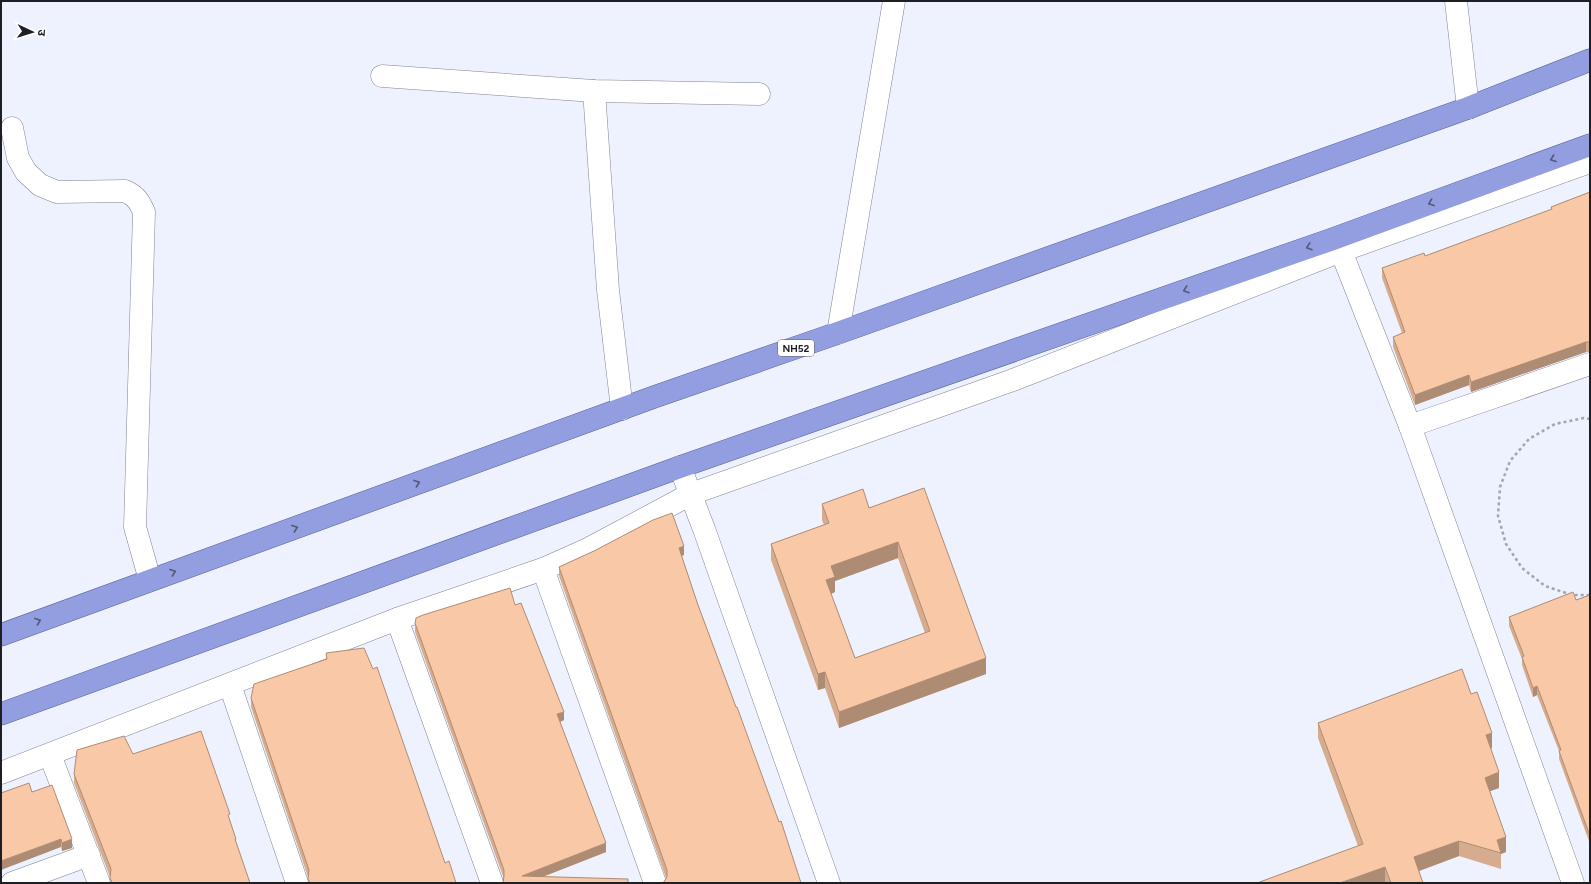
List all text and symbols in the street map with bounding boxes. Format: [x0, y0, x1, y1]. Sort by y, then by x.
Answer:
north arrow [12, 12, 52, 52]
text: उ [35, 29, 48, 37]
one-way arrow [1550, 154, 1557, 162]
one-way arrow [1428, 198, 1435, 207]
one-way arrow [1305, 242, 1312, 251]
one-way arrow [1183, 285, 1190, 294]
road number: NH52 [778, 340, 814, 356]
one-way arrow [414, 480, 421, 488]
one-way arrow [292, 524, 299, 532]
one-way arrow [169, 568, 176, 577]
one-way arrow [34, 618, 41, 626]

